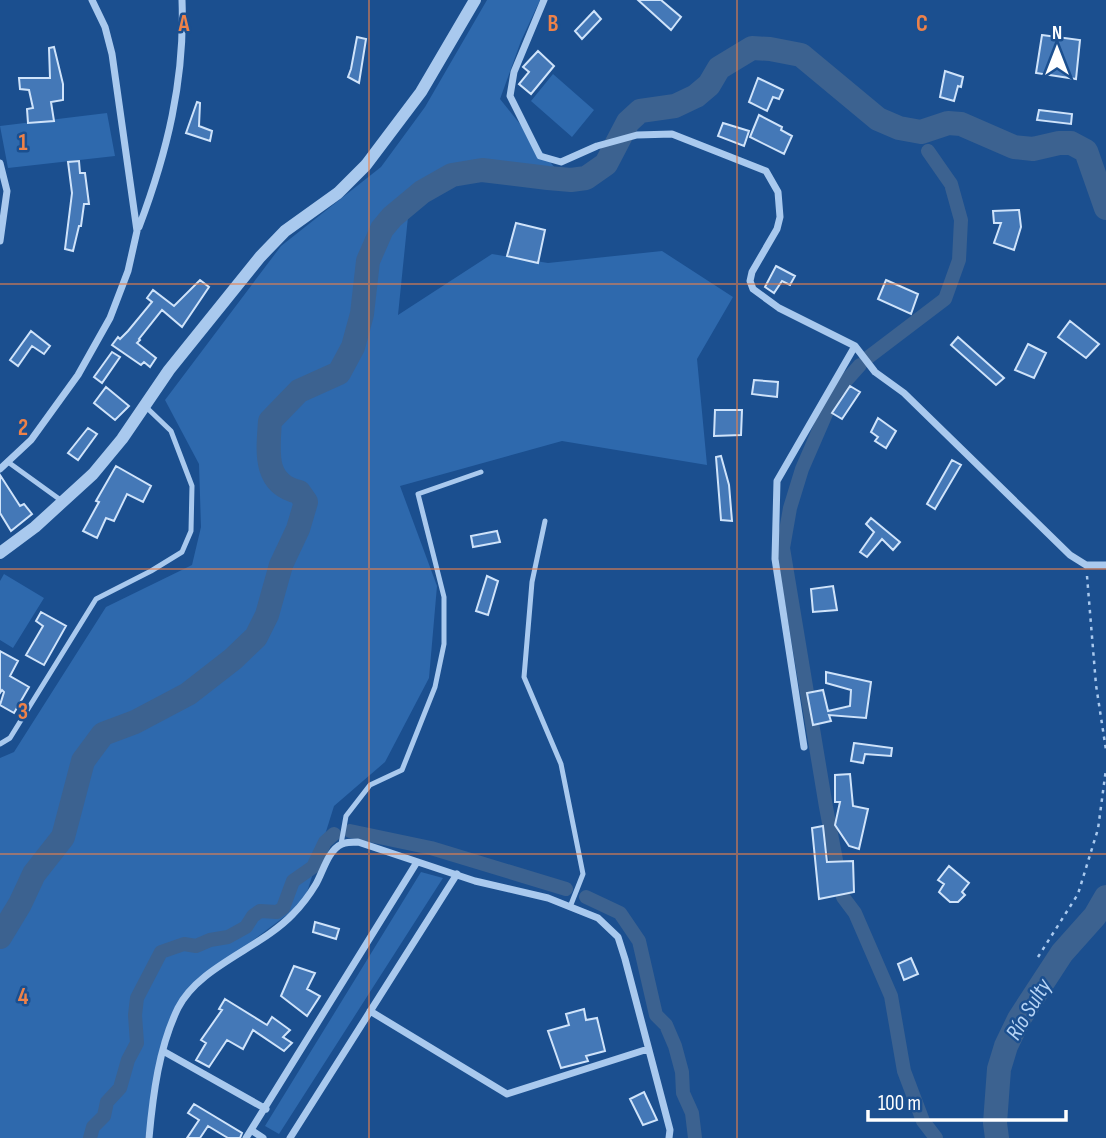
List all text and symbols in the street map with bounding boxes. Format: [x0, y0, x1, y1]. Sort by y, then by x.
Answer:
text: A [178, 10, 191, 38]
text: B [548, 10, 559, 38]
text: C [916, 10, 928, 38]
north arrow [1022, 14, 1092, 84]
text: N [1052, 22, 1062, 45]
text: 1 [18, 129, 28, 157]
text: 2 [18, 414, 28, 442]
text: 3 [18, 698, 28, 726]
water label: Río Sulty [1000, 973, 1059, 1045]
text: 4 [18, 983, 29, 1011]
scale bar [868, 1078, 1066, 1122]
text: 100 m [878, 1091, 921, 1116]

